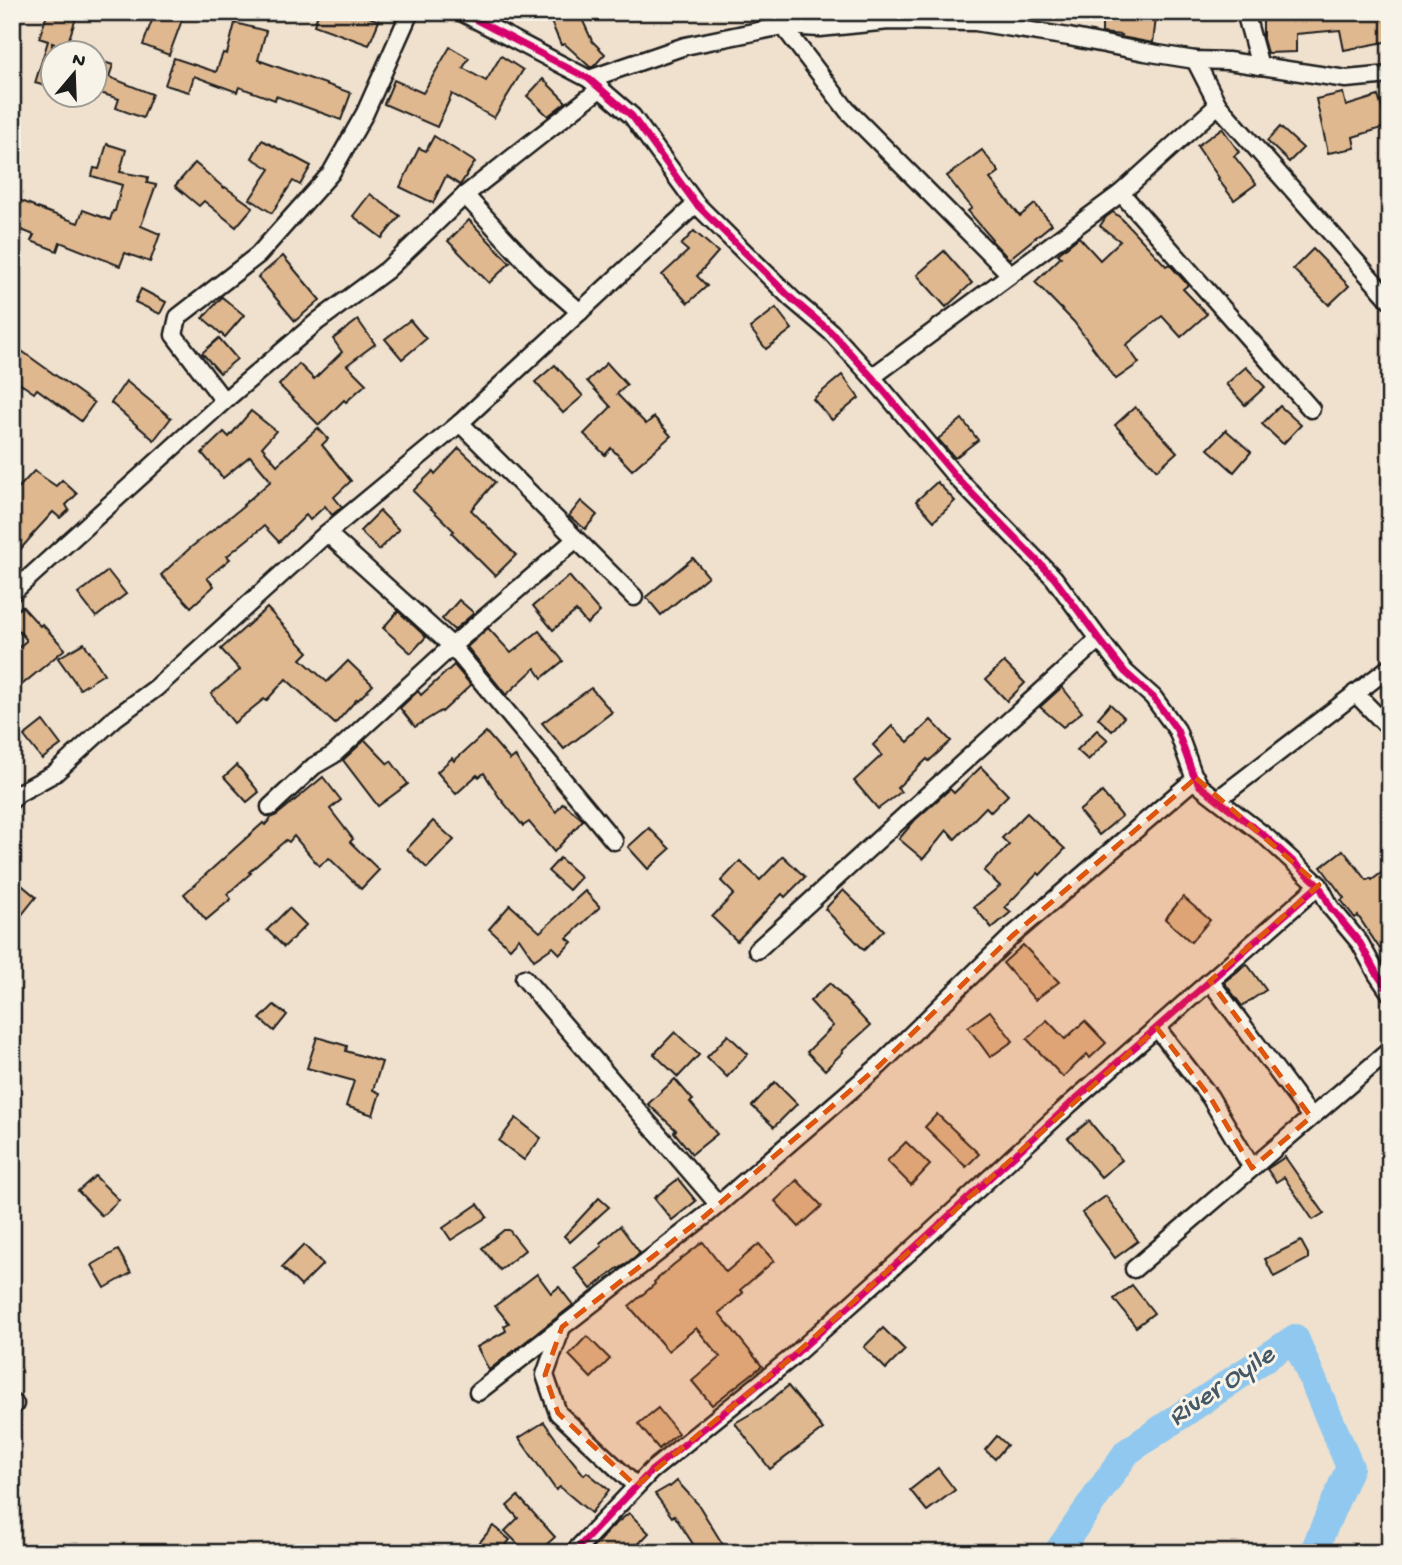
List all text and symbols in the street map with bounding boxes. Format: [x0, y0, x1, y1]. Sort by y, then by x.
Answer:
north arrow [38, 38, 108, 108]
text: N [69, 48, 88, 74]
water label: River Oyile [1162, 1339, 1283, 1435]

